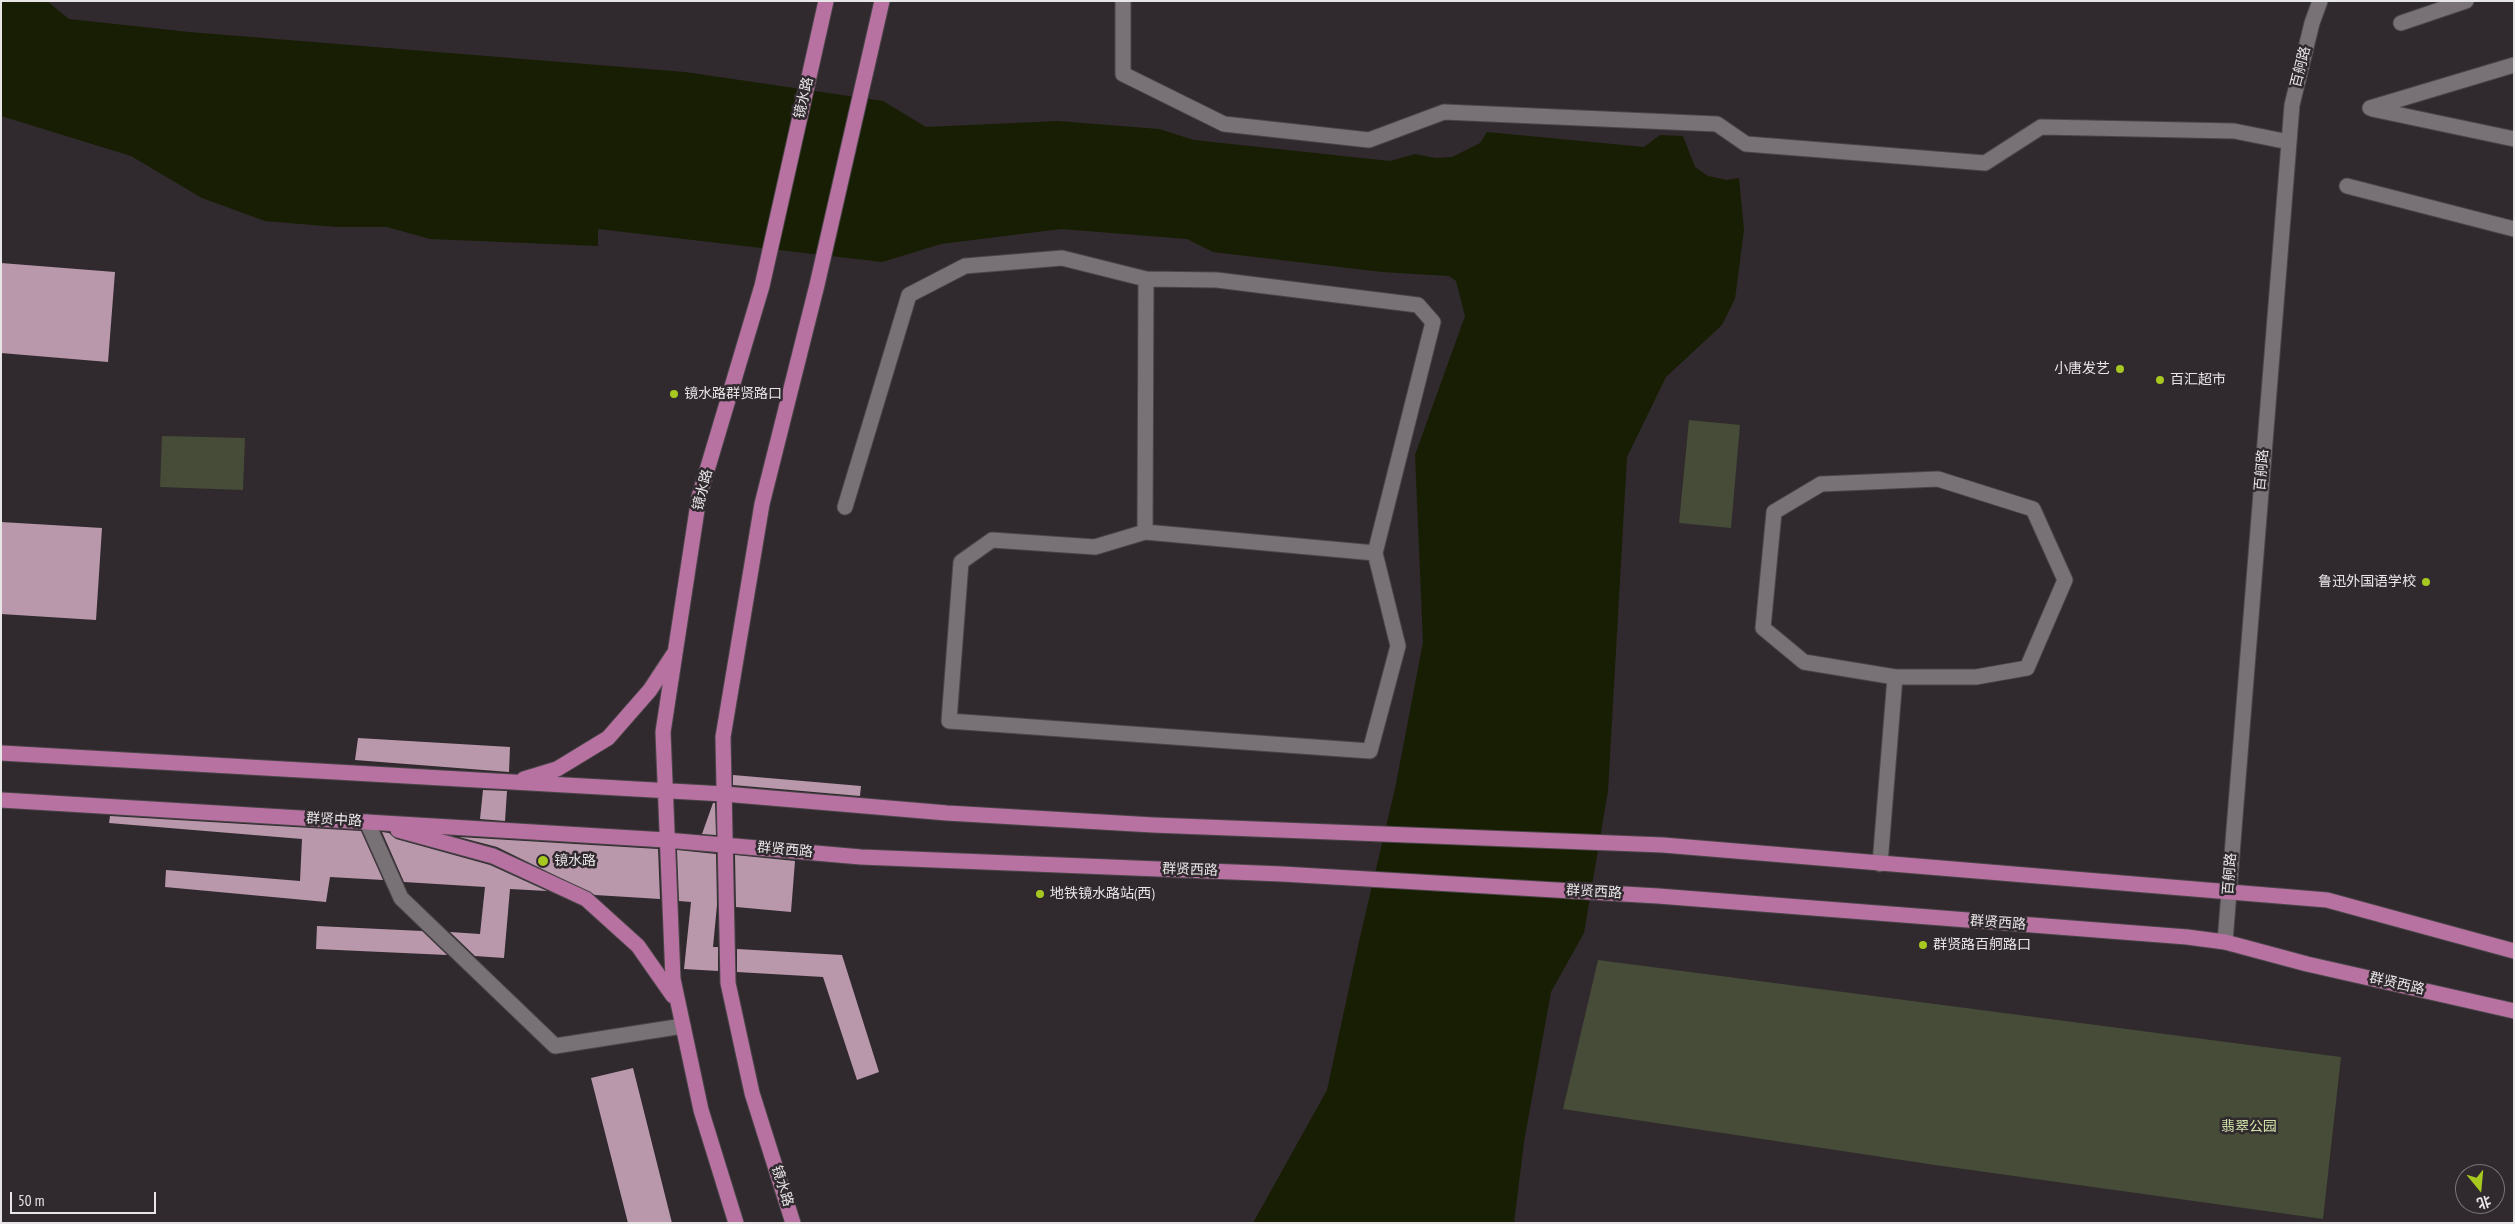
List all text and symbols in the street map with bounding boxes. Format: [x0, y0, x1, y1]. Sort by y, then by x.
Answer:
street label: 百舸路 [2288, 45, 2314, 89]
street label: 镜水路 [791, 76, 817, 120]
place label: 小唐发艺 [2054, 361, 2110, 377]
marker: 小唐发艺 [2114, 363, 2126, 375]
place label: 百汇超市 [2170, 372, 2226, 388]
marker: 百汇超市 [2154, 374, 2166, 386]
place label: 镜水路群贤路口 [684, 386, 782, 402]
marker: 镜水路群贤路口 [668, 388, 680, 400]
street label: 百舸路 [2252, 448, 2272, 492]
street label: 镜水路 [690, 468, 716, 512]
place label: 鲁迅外国语学校 [2318, 574, 2416, 590]
marker: 鲁迅外国语学校 [2420, 576, 2432, 588]
street label: 群贤中路 [306, 810, 362, 830]
street label: 群贤西路 [756, 839, 814, 861]
street label: 百舸路 [2220, 852, 2240, 896]
place label: 镜水路 [554, 853, 596, 869]
marker: 镜水路 [536, 854, 550, 868]
street label: 群贤西路 [1162, 861, 1218, 879]
street label: 群贤西路 [1566, 882, 1622, 902]
place label: 地铁镜水路站(西) [1050, 886, 1155, 902]
marker: 地铁镜水路站(西) [1034, 888, 1046, 900]
street label: 群贤西路 [1969, 913, 2027, 933]
place label: 群贤路百舸路口 [1933, 937, 2031, 953]
marker: 群贤路百舸路口 [1917, 939, 1929, 951]
street label: 群贤西路 [2368, 970, 2426, 998]
park label: 翡翠公园 [2221, 1119, 2277, 1135]
street label: 镜水路 [768, 1163, 796, 1209]
north arrow [2455, 1164, 2505, 1214]
scale bar [12, 1182, 159, 1214]
text: 50 m [18, 1191, 44, 1210]
text: 北 [2475, 1192, 2493, 1213]

